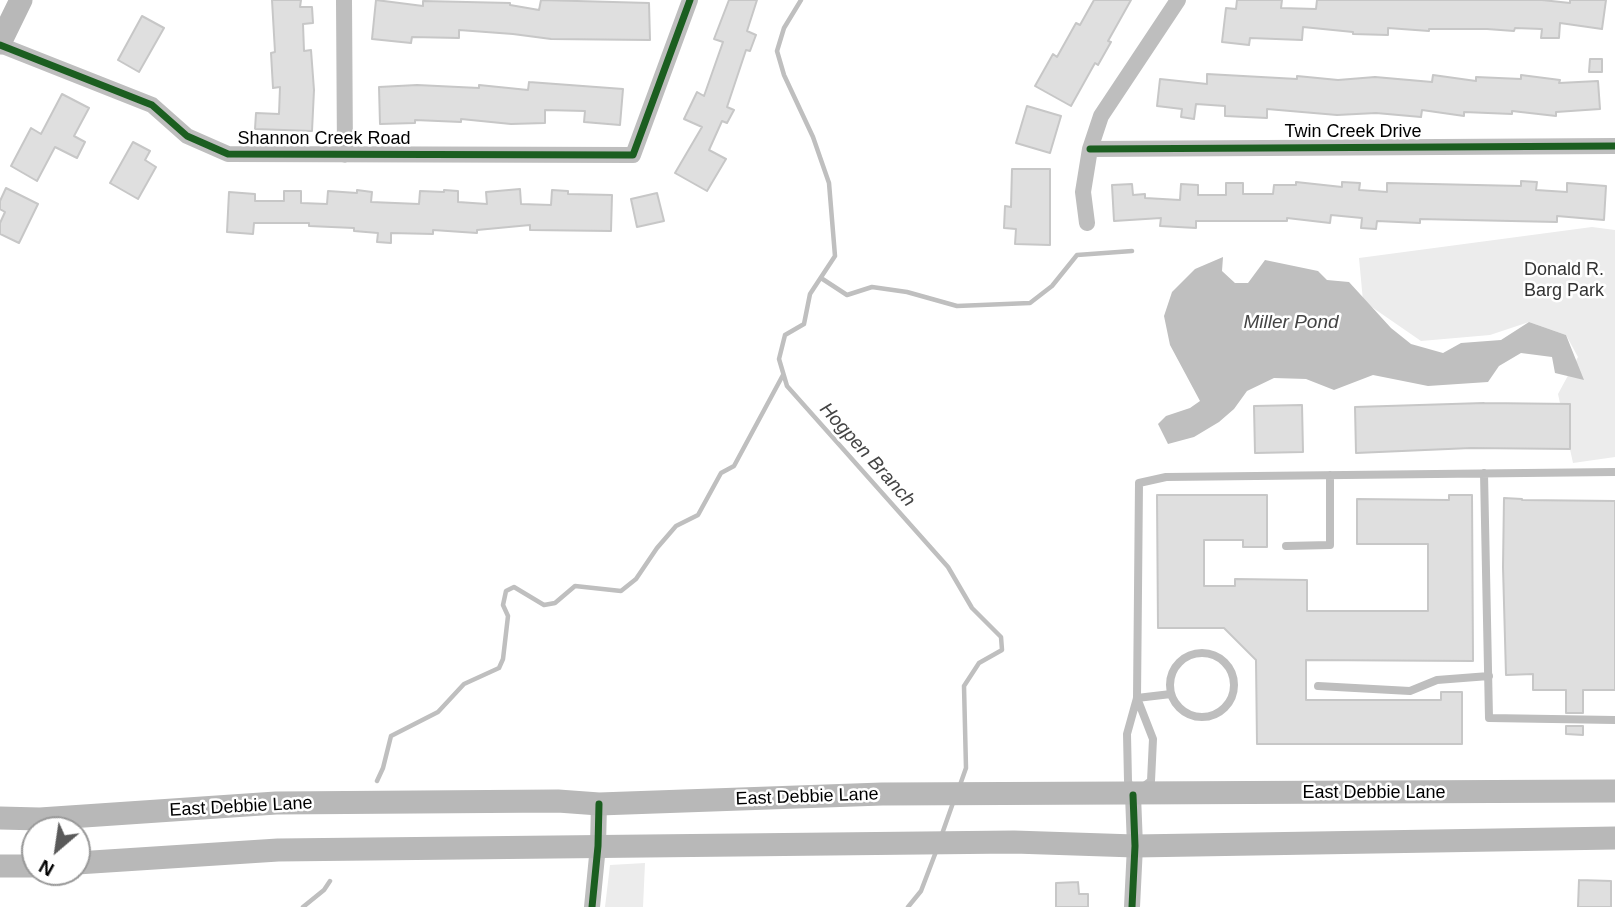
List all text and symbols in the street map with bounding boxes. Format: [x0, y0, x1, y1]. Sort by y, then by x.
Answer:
street label: Twin Creek Drive [1284, 121, 1422, 143]
street label: Shannon Creek Road [237, 128, 411, 150]
park label: Donald R. Barg Park [1524, 259, 1604, 302]
water label: Miller Pond [1243, 312, 1339, 334]
water label: Hogpen Branch [814, 398, 920, 512]
street label: East Debbie Lane [1302, 782, 1446, 804]
street label: East Debbie Lane [735, 784, 879, 810]
street label: East Debbie Lane [169, 792, 313, 822]
north arrow [21, 816, 91, 886]
text: N [35, 856, 58, 881]

